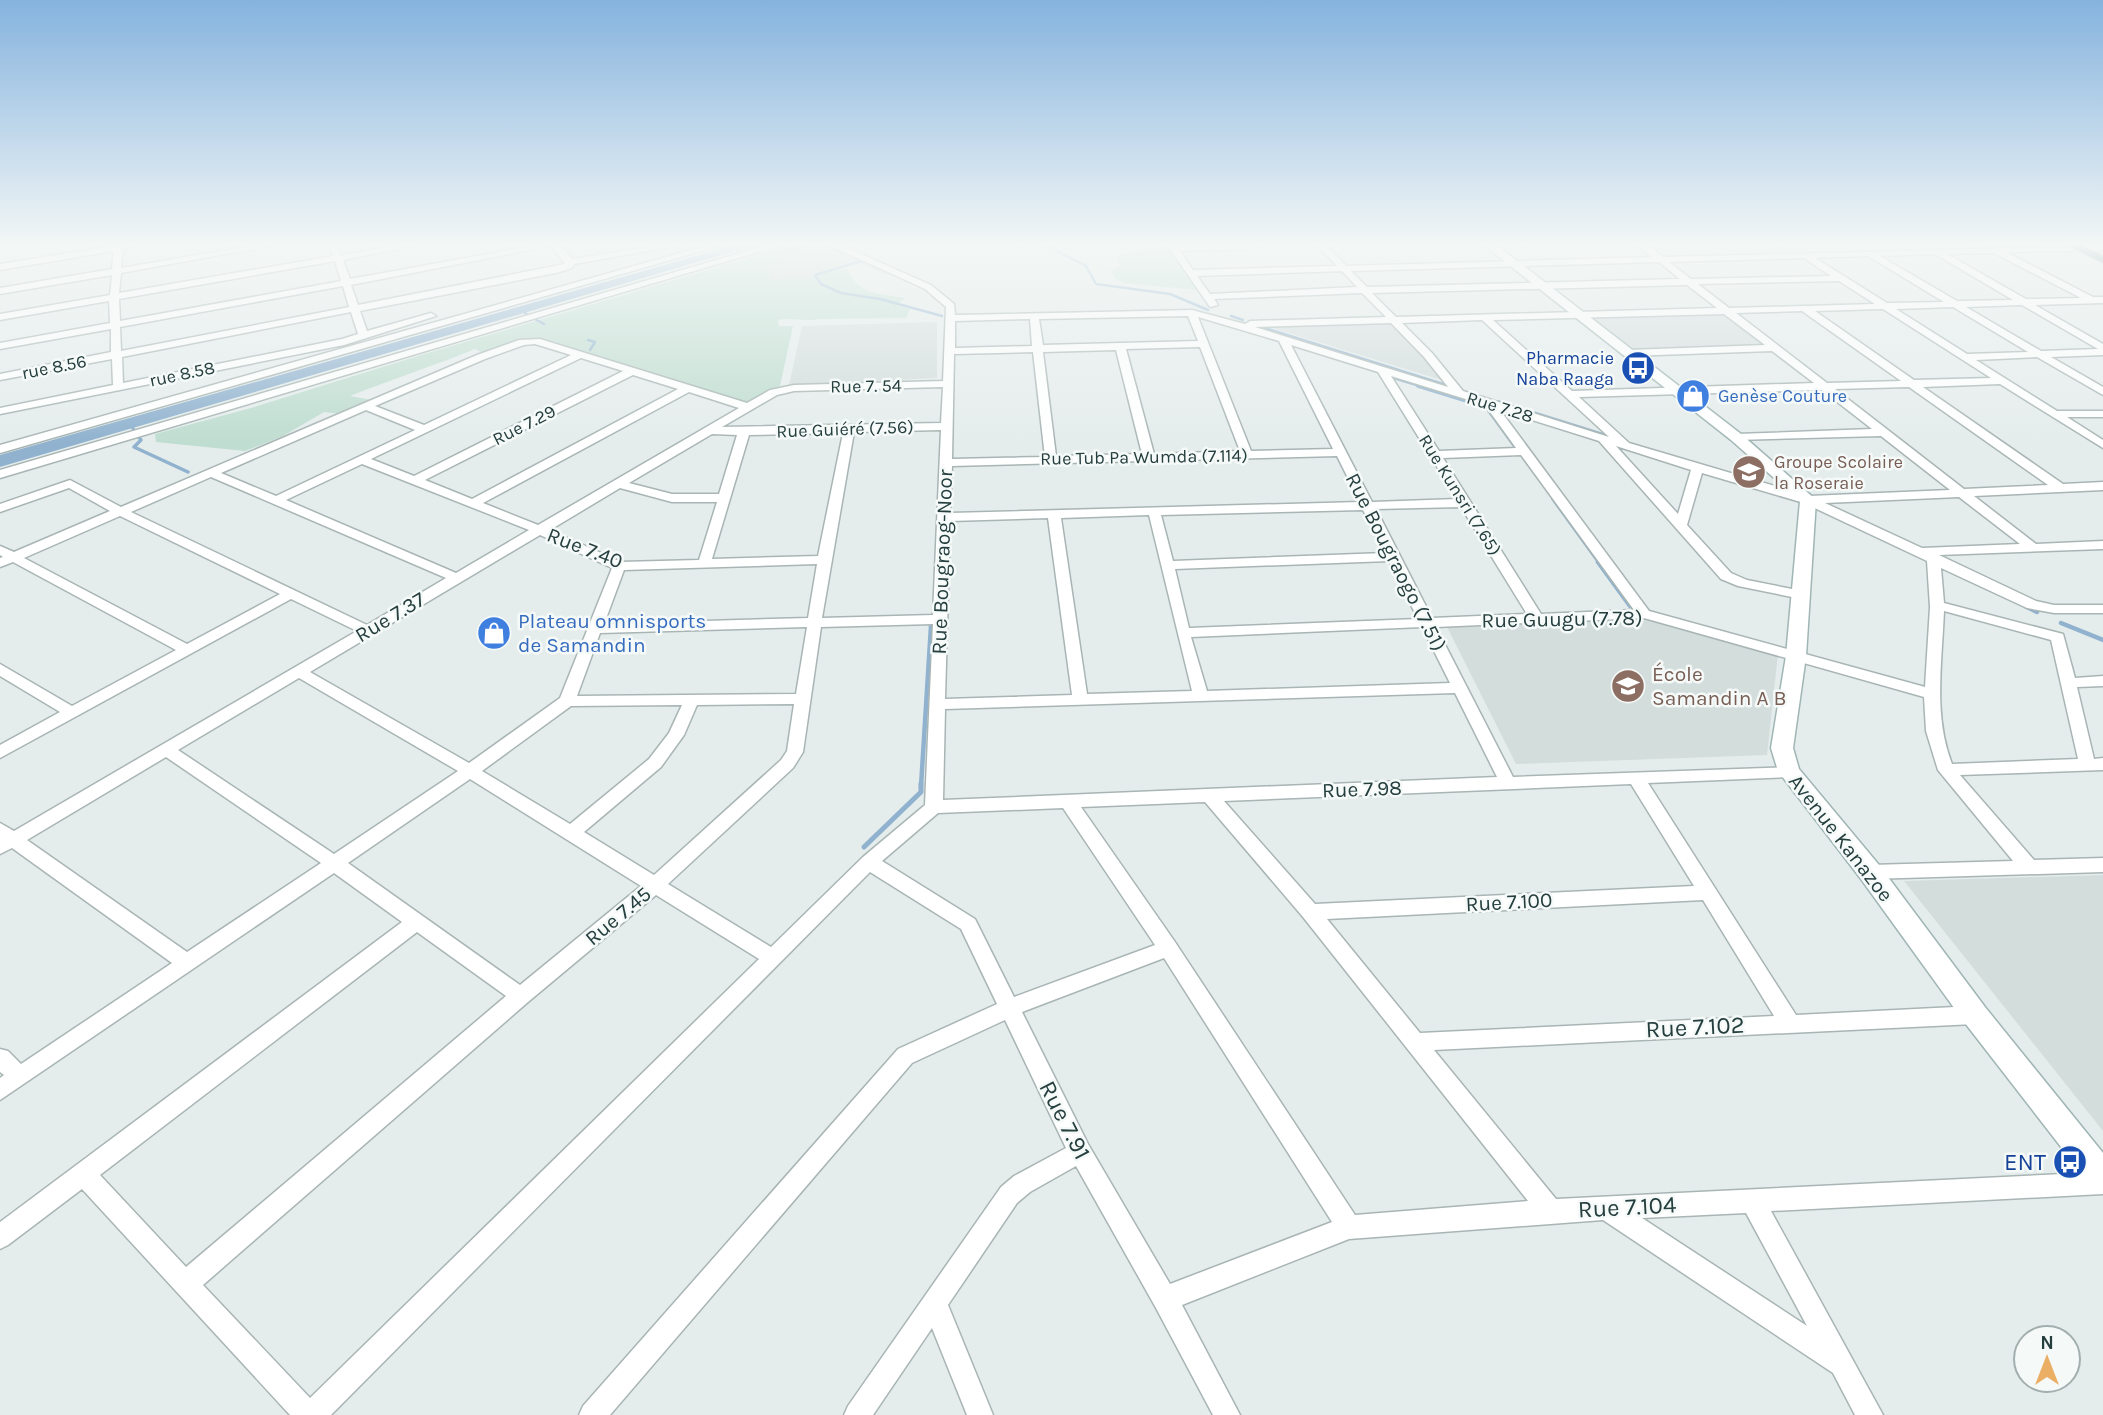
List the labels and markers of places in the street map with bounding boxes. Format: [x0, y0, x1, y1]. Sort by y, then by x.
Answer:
place label: Pharmacie Naba Raaga [1516, 347, 1614, 390]
bus stop icon: Pharmacie Naba Raaga [1619, 349, 1657, 387]
shop icon: Genèse Couture [1674, 377, 1712, 415]
place label: Genèse Couture [1718, 385, 1847, 407]
place label: Groupe Scolaire la Roseraie [1774, 451, 1903, 494]
school or university icon: Groupe Scolaire la Roseraie [1730, 453, 1768, 491]
place label: Plateau omnisports de Samandin [518, 609, 706, 657]
shop icon: Plateau omnisports de Samandin [475, 614, 513, 652]
place label: École Samandin A B [1652, 662, 1787, 710]
school or university icon: École Samandin A B [1609, 667, 1647, 705]
bus stop icon: ENT [2051, 1143, 2089, 1181]
place label: ENT [2004, 1148, 2046, 1176]

